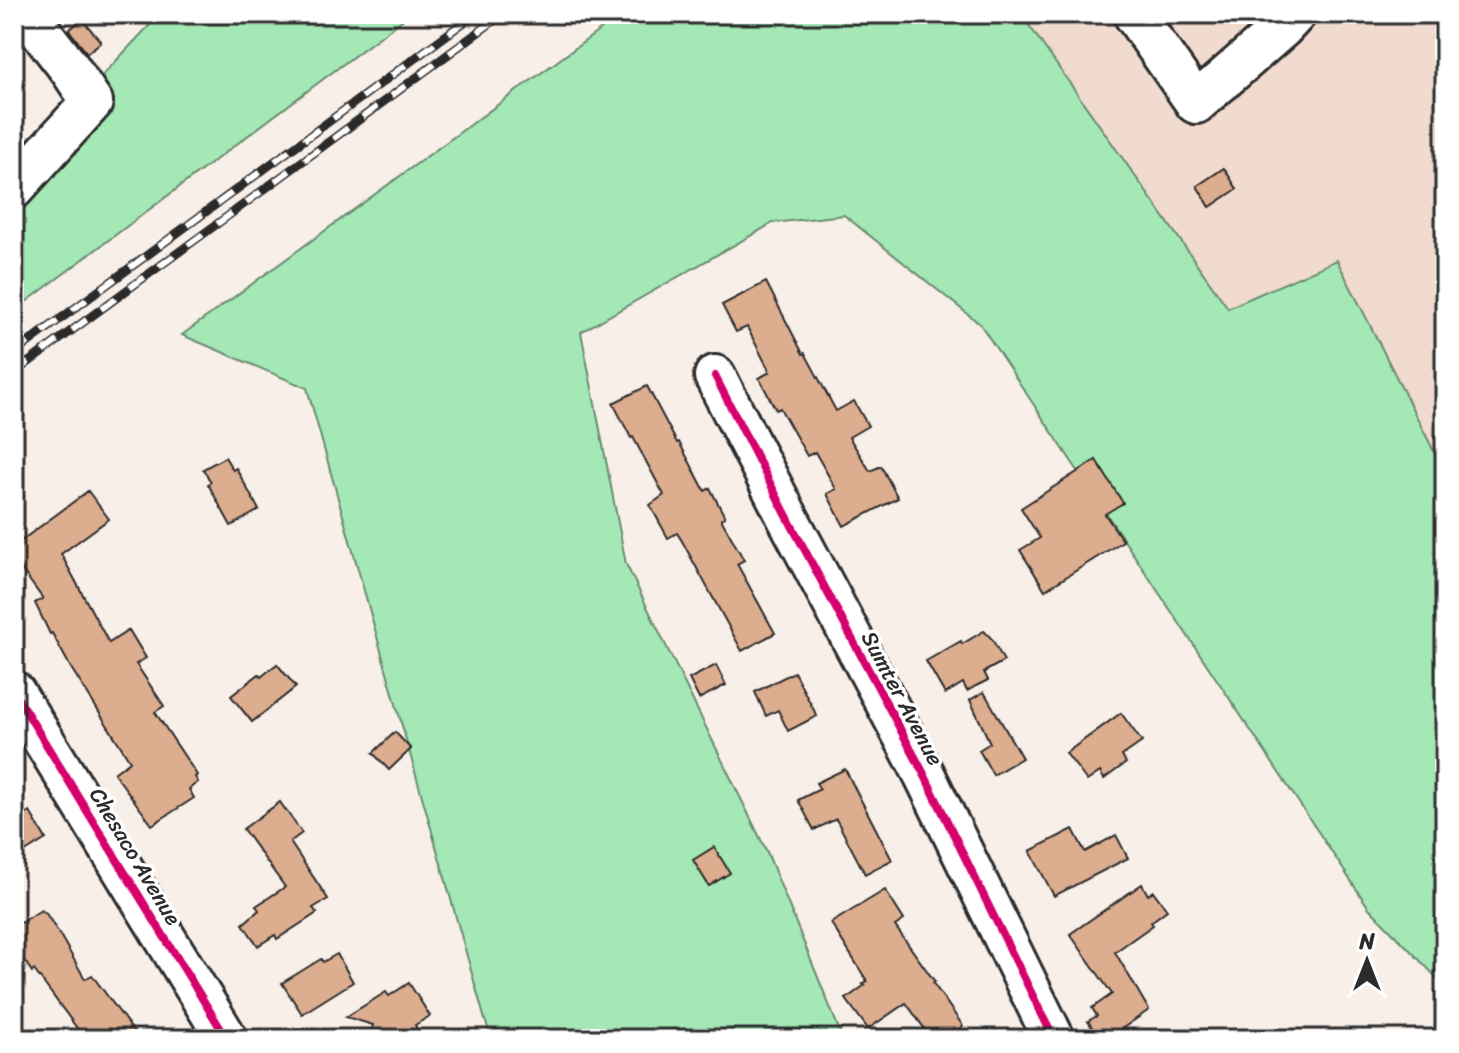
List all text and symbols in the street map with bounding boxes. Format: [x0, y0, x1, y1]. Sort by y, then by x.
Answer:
street label: Sumter Avenue [851, 624, 955, 773]
street label: Chesaco Avenue [79, 780, 193, 933]
north arrow [1327, 921, 1407, 1001]
text: N [1358, 922, 1375, 961]

